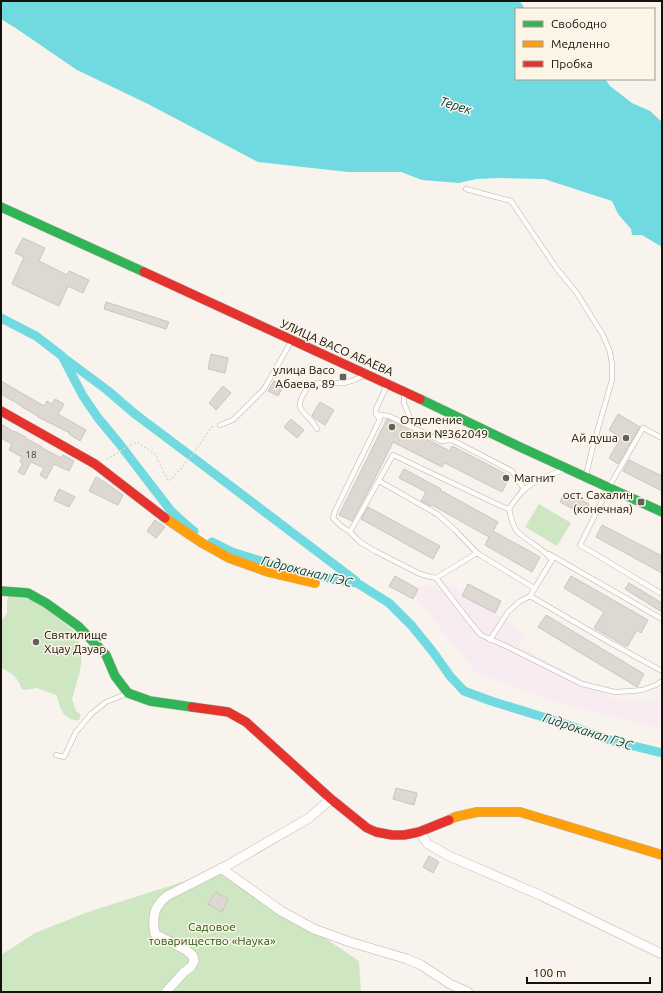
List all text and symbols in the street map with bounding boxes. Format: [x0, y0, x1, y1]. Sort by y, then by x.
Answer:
legend [515, 8, 655, 80]
text: Свободно [551, 17, 607, 30]
text: Медленно [551, 37, 610, 50]
text: Пробка [551, 57, 593, 70]
water label: Терек [438, 93, 474, 117]
street label: УЛИЦА ВАСО АБАЕВА [279, 317, 396, 378]
place label: улица Васо Абаева, 89 [273, 363, 335, 390]
marker: улица Васо Абаева, 89 [338, 372, 348, 382]
place label: Отделение связи №362049 [400, 413, 488, 440]
marker: Отделение связи №362049 [387, 422, 397, 432]
place label: Ай душа [571, 431, 618, 444]
marker: Ай душа [621, 433, 631, 443]
house number: 18 [25, 449, 37, 460]
place label: Магнит [514, 471, 556, 484]
marker: Магнит [501, 473, 511, 483]
place label: ост. Сахалин (конечная) [563, 488, 633, 516]
marker: ост. Сахалин (конечная) [636, 497, 646, 507]
water label: Гидроканал ГЭС [260, 553, 355, 589]
place label: Святилище Хцау Дзуар [44, 628, 107, 655]
marker: Святилище Хцау Дзуар [31, 637, 41, 647]
water label: Гидроканал ГЭС [541, 710, 635, 752]
park label: Садовое товарищество «Наука» [148, 920, 276, 947]
scale bar [527, 959, 650, 985]
text: 100 m [533, 966, 566, 979]

